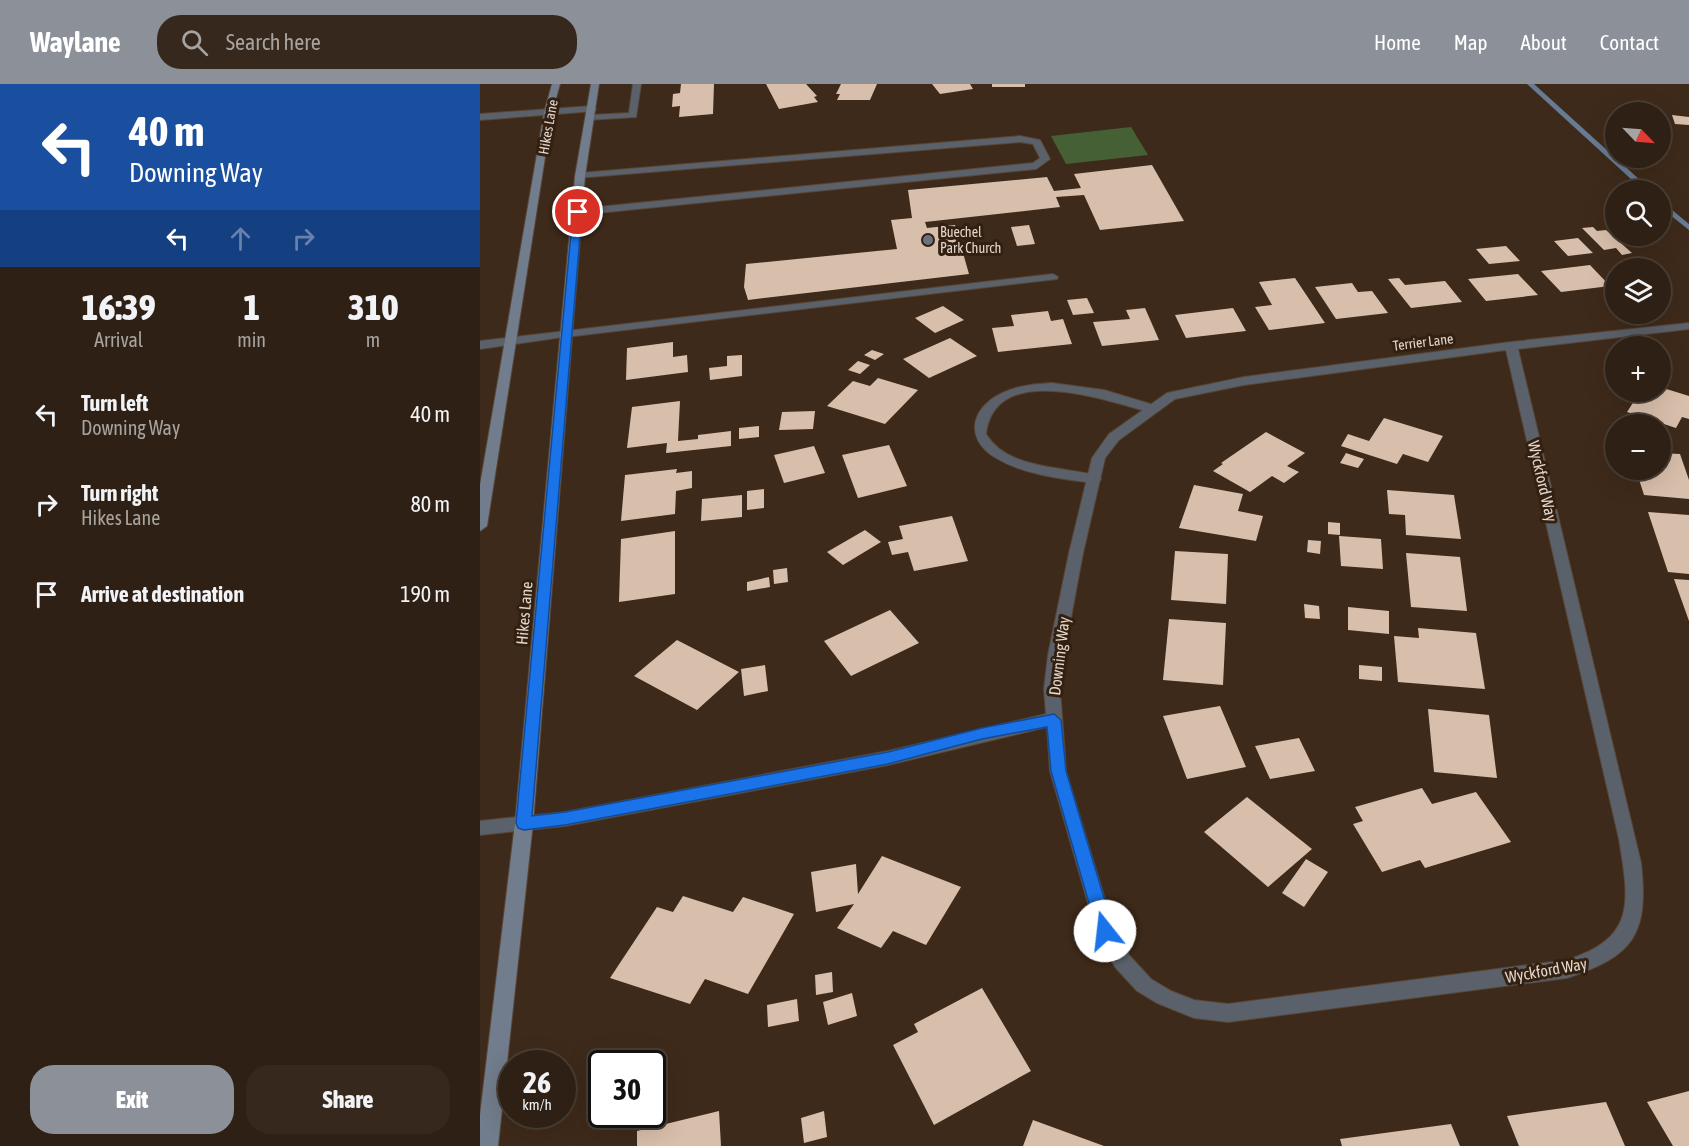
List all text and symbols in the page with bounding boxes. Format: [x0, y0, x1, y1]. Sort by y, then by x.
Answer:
search box [157, 15, 577, 69]
text: Waylane [30, 26, 121, 58]
icon: search [178, 26, 211, 59]
text: Search here [226, 29, 321, 55]
text: Home [1374, 30, 1421, 54]
text: Map [1454, 30, 1488, 54]
text: About [1521, 30, 1567, 54]
text: Contact [1600, 30, 1659, 54]
street label: Hikes Lane [535, 98, 561, 156]
north arrow [1605, 102, 1671, 168]
map controls [1605, 102, 1671, 480]
text: 40 m [129, 107, 204, 155]
icon: left [30, 108, 108, 186]
text: Downing Way [129, 157, 263, 188]
button: search [1605, 180, 1671, 246]
pin [552, 186, 603, 237]
icon: arrive [561, 195, 594, 228]
icon: left [161, 222, 194, 255]
icon: ahead [224, 222, 257, 255]
icon: right [287, 222, 320, 255]
place label: Buechel Park Church [940, 224, 1001, 256]
marker: Buechel Park Church [921, 233, 935, 247]
button: layers [1605, 258, 1671, 324]
text: 16:39 [82, 286, 156, 328]
text: 1 [243, 286, 260, 328]
text: 310 [348, 286, 398, 328]
text: Arrival [94, 328, 143, 351]
text: min [237, 328, 266, 351]
text: m [366, 328, 380, 351]
street label: Terrier Lane [1392, 330, 1454, 354]
button: + [1605, 336, 1671, 402]
text: Turn left [81, 390, 148, 416]
icon: left [30, 398, 63, 431]
text: 40 m [410, 401, 450, 427]
button: − [1605, 414, 1671, 480]
text: Downing Way [81, 416, 180, 439]
street label: Wyckford Way [1524, 439, 1561, 524]
text: Turn right [81, 480, 158, 506]
icon: right [30, 488, 63, 521]
text: 80 m [410, 491, 450, 517]
text: Hikes Lane [81, 506, 160, 529]
icon: arrive [30, 578, 63, 611]
text: Arrive at destination [81, 581, 244, 607]
text: 190 m [400, 581, 450, 607]
street label: Hikes Lane [512, 581, 536, 645]
street label: Downing Way [1045, 615, 1074, 697]
position arrow [1073, 899, 1137, 963]
street label: Wyckford Way [1504, 954, 1589, 987]
speed limit sign: 30 [588, 1050, 666, 1128]
button: Exit [30, 1065, 234, 1134]
button: Share [246, 1065, 450, 1134]
text: 26 [523, 1065, 551, 1099]
text: km/h [522, 1096, 552, 1113]

